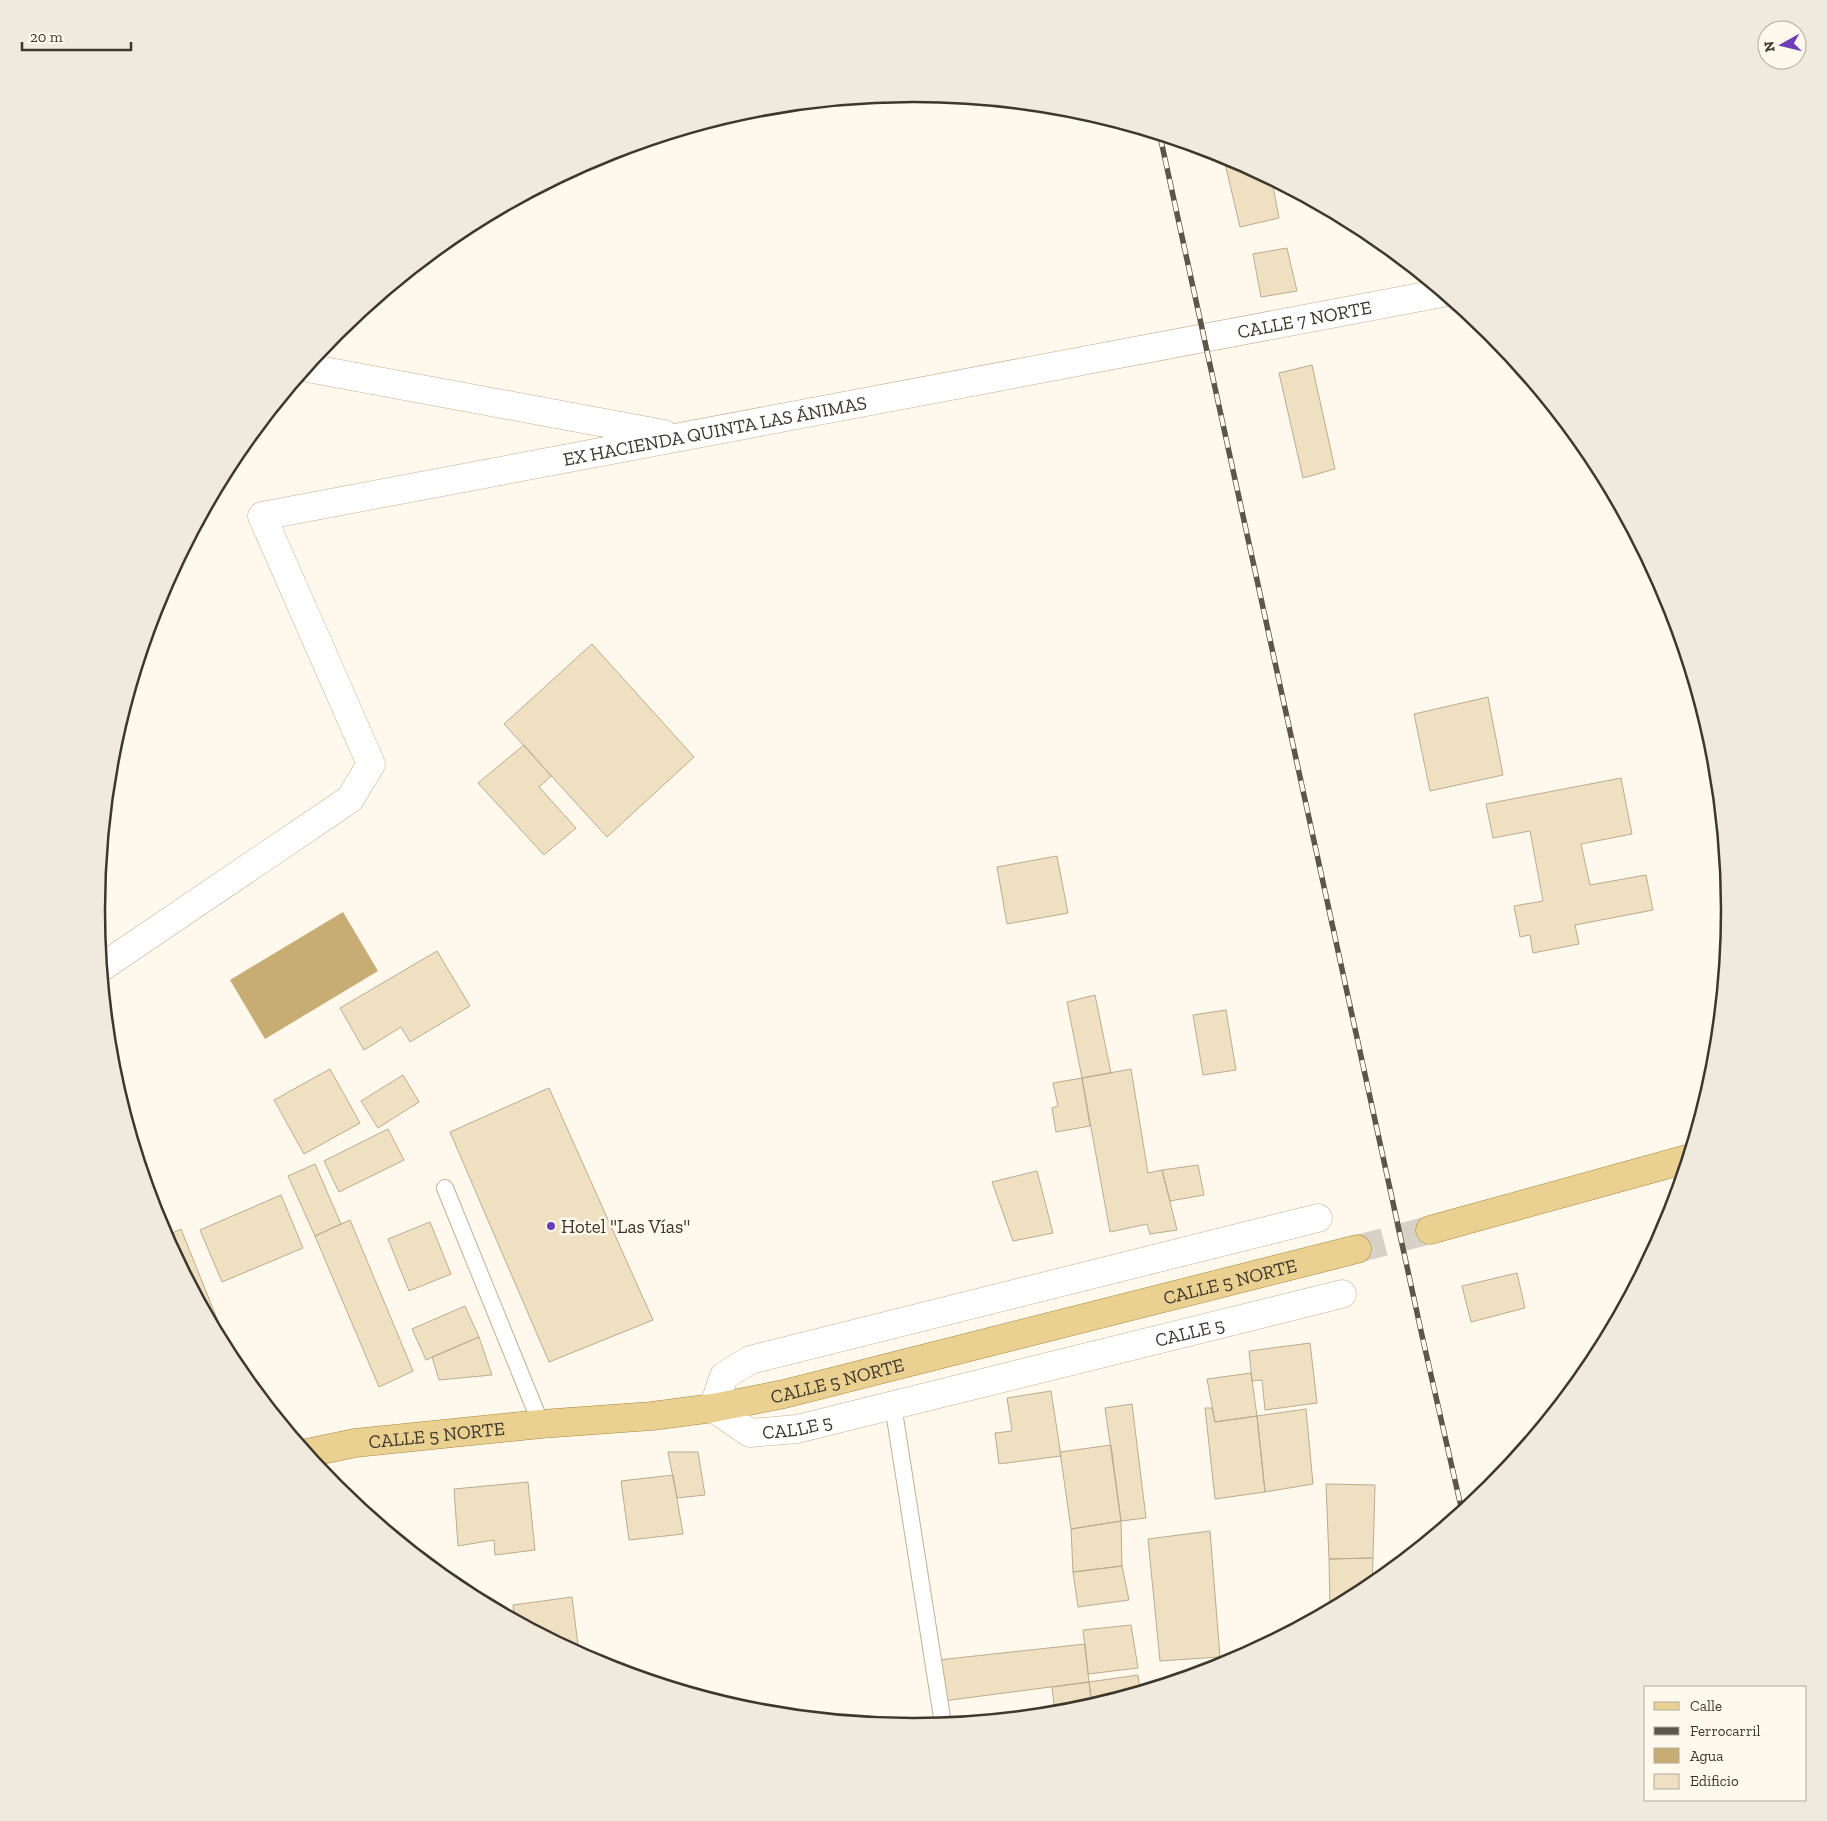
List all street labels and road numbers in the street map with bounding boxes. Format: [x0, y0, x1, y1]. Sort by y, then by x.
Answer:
street label: CALLE 7 NORTE [1235, 295, 1373, 343]
street label: EX HACIENDA QUINTA LAS ÁNIMAS [561, 390, 868, 470]
street label: CALLE 5 NORTE [1161, 1253, 1299, 1309]
street label: CALLE 5 [1152, 1312, 1226, 1351]
street label: CALLE 5 NORTE [768, 1353, 906, 1408]
street label: CALLE 5 [761, 1409, 834, 1443]
street label: CALLE 5 NORTE [367, 1416, 506, 1453]

